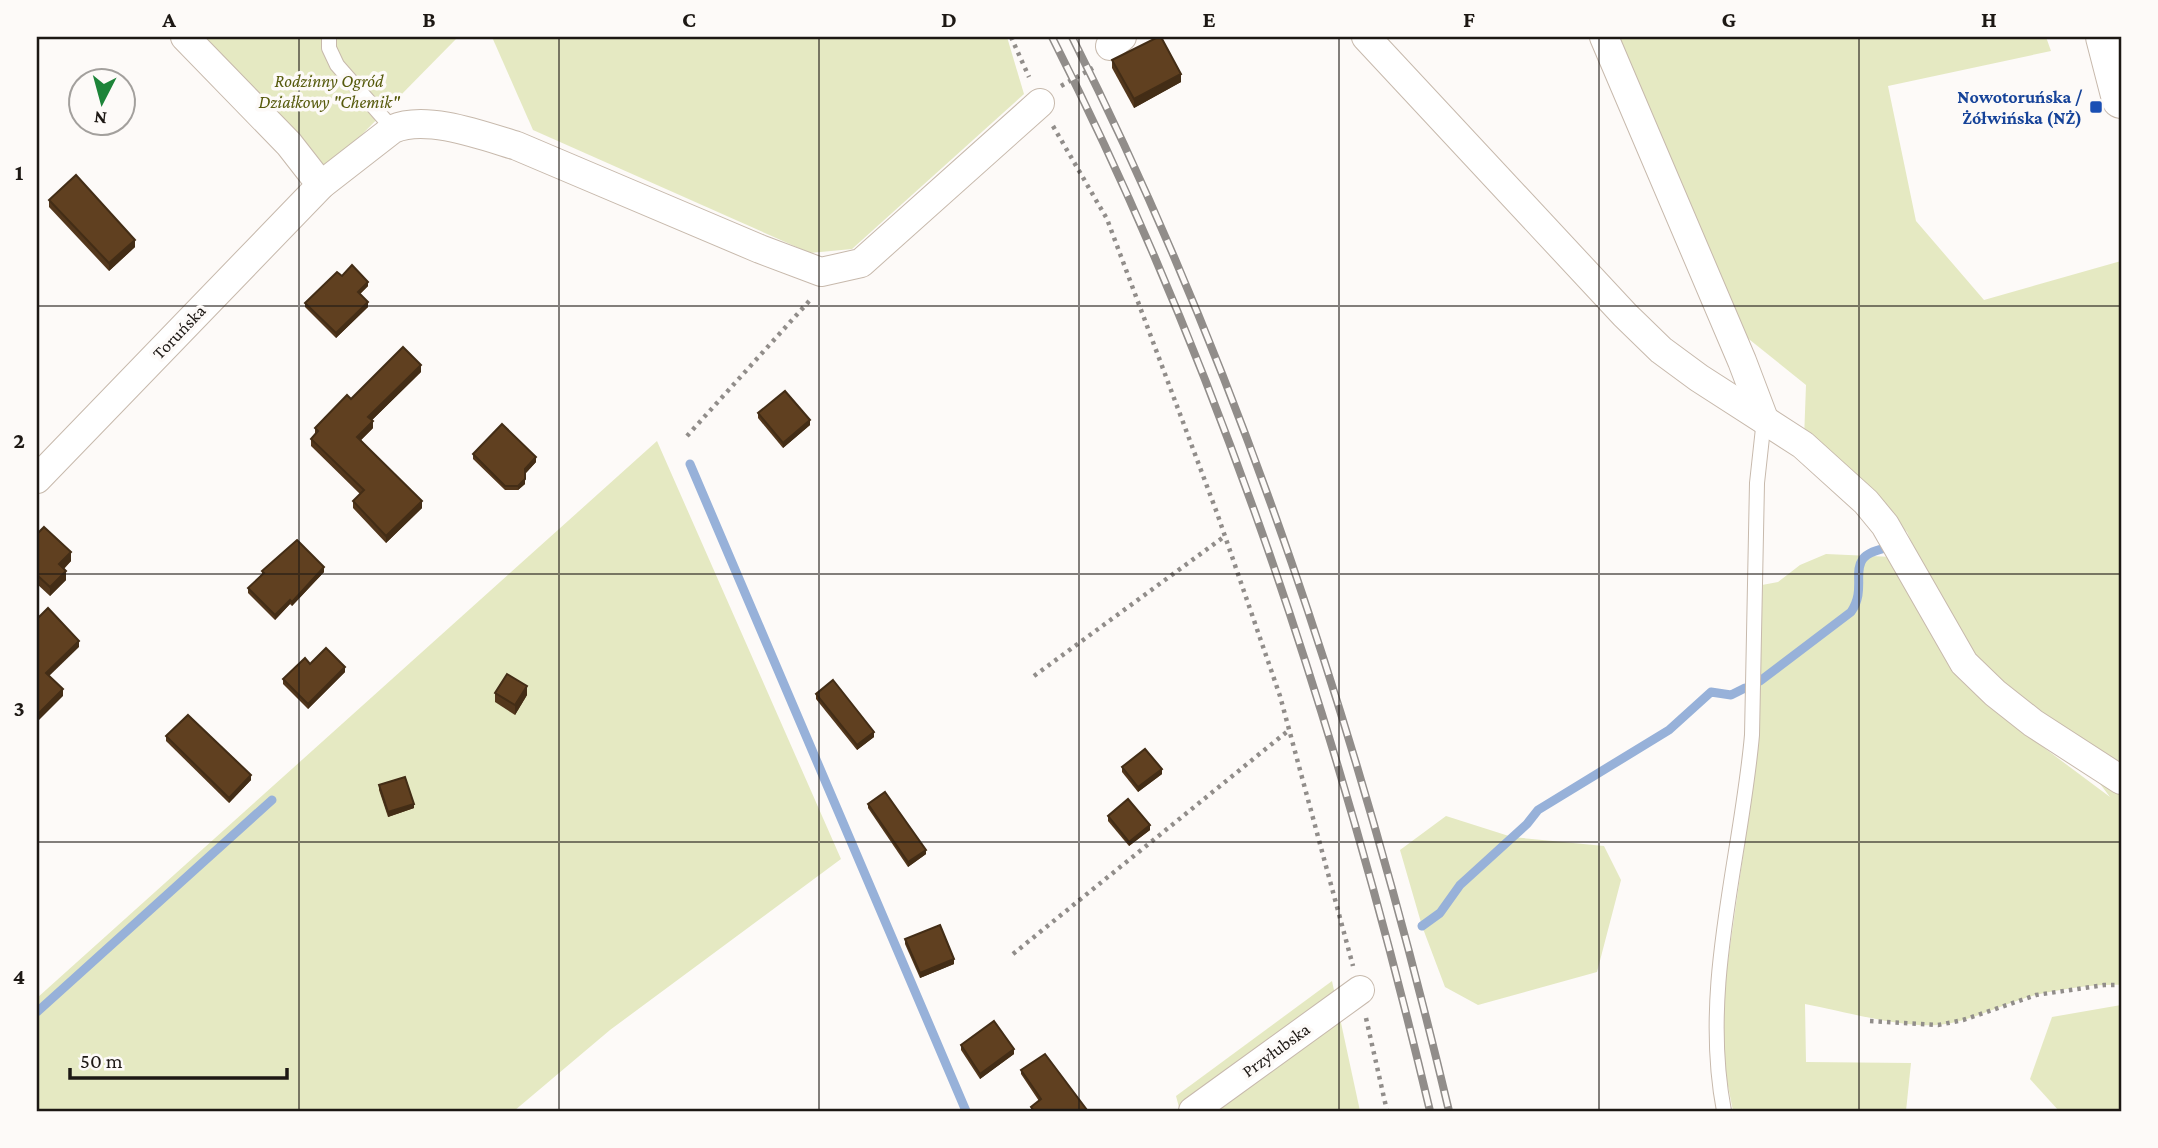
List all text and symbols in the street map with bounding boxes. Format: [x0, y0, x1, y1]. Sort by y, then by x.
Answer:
text: A [161, 6, 176, 32]
text: B [422, 6, 436, 32]
text: C [682, 6, 696, 32]
text: D [941, 6, 957, 32]
text: E [1202, 6, 1216, 32]
text: F [1463, 6, 1475, 32]
text: G [1722, 6, 1737, 32]
text: H [1981, 6, 1997, 32]
north arrow [66, 66, 136, 136]
park label: Rodzinny Ogród Działkowy "Chemik" [258, 71, 400, 112]
place label: Nowotoruńska / Żółwińska (NŻ) [1957, 87, 2083, 129]
marker: Nowotoruńska / Żółwińska (NŻ) [2088, 99, 2104, 115]
text: N [93, 107, 108, 130]
text: 1 [15, 159, 24, 185]
street label: Toruńska [148, 301, 210, 363]
text: 2 [13, 427, 25, 453]
text: 3 [13, 695, 25, 721]
text: 4 [13, 963, 25, 989]
street label: Przyłubska [1238, 1019, 1314, 1081]
scale bar [70, 1036, 287, 1080]
text: 50 m [80, 1049, 123, 1073]

